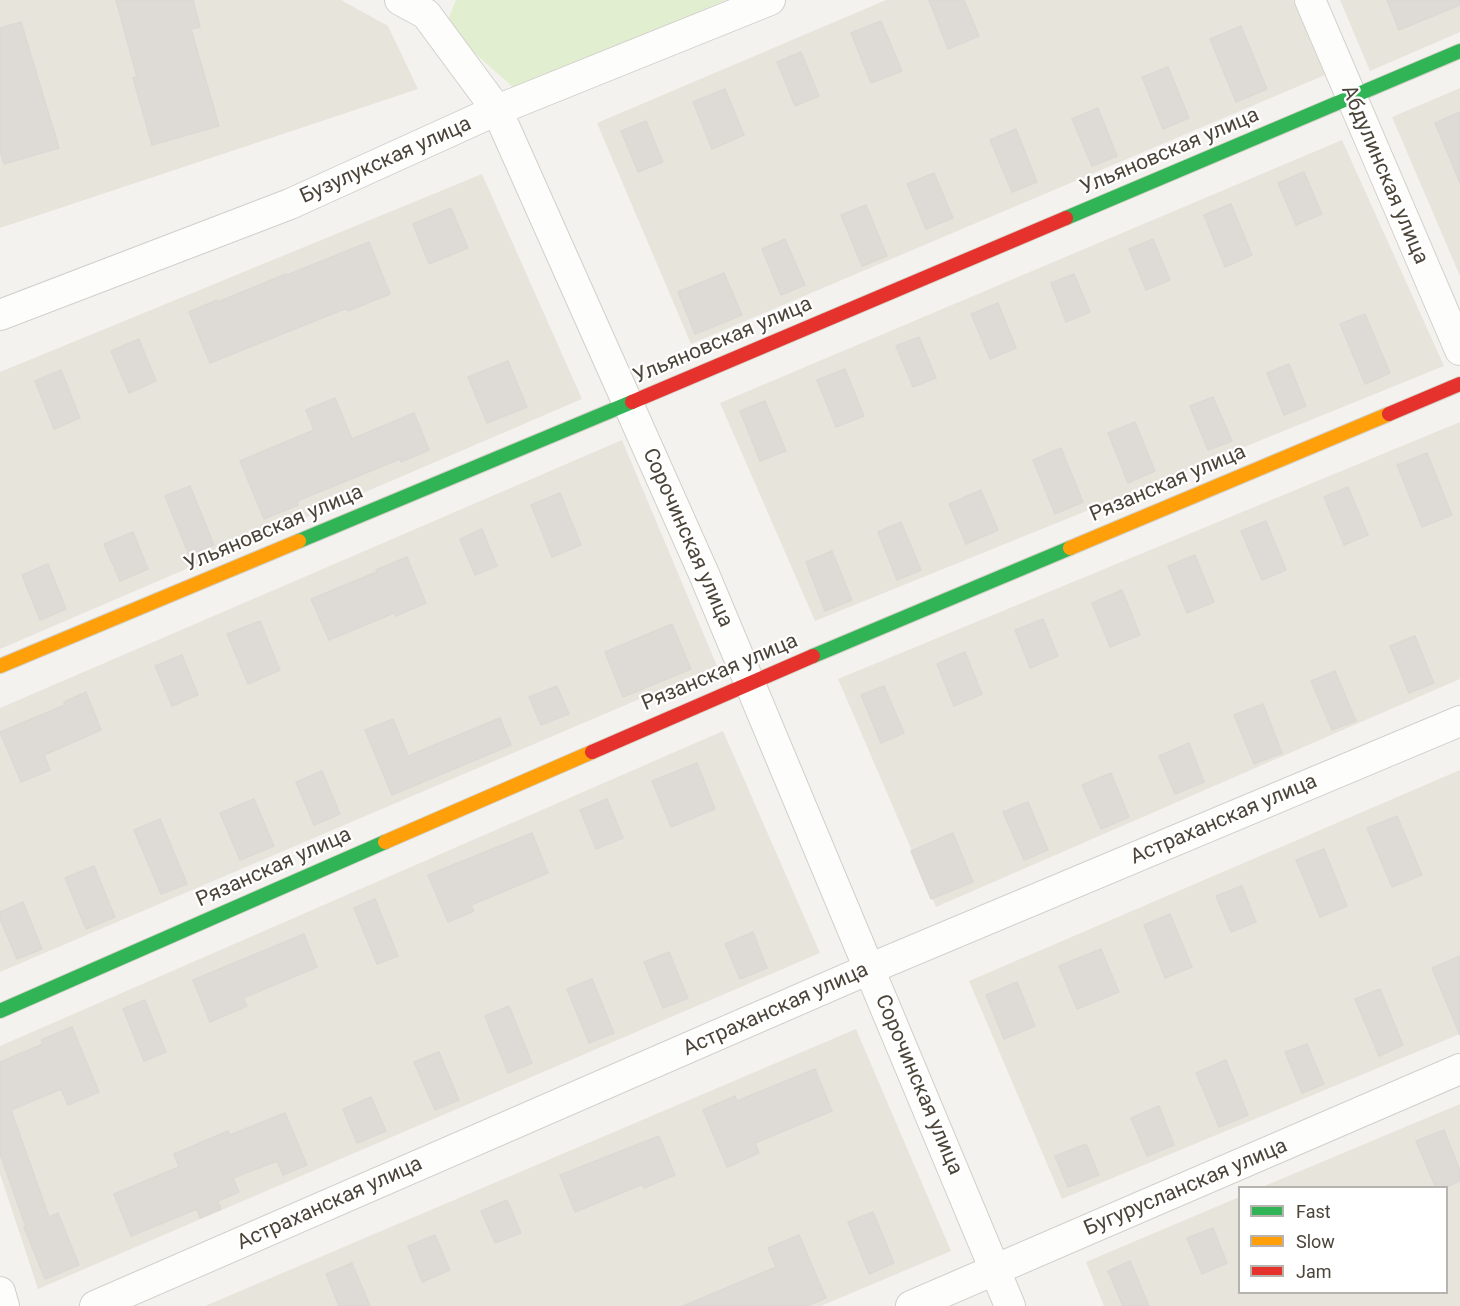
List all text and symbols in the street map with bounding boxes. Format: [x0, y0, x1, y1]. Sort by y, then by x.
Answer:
street label: Абдулинская улица [1335, 82, 1433, 268]
street label: Ульяновская улица [1077, 103, 1263, 201]
street label: Бузулукская улица [296, 112, 476, 210]
street label: Ульяновская улица [630, 292, 816, 390]
street label: Рязанская улица [1086, 440, 1250, 528]
street label: Сорочинская улица [636, 445, 738, 631]
street label: Ульяновская улица [181, 480, 367, 578]
street label: Рязанская улица [638, 629, 802, 717]
street label: Астраханская улица [1127, 769, 1321, 871]
street label: Рязанская улица [193, 823, 355, 913]
street label: Астраханская улица [679, 958, 873, 1062]
street label: Сорочинская улица [869, 991, 967, 1179]
street label: Бугурусланская улица [1081, 1134, 1291, 1242]
street label: Астраханская улица [233, 1152, 427, 1256]
legend [1238, 1186, 1448, 1294]
text: Fast [1296, 1201, 1331, 1222]
text: Slow [1296, 1231, 1335, 1252]
text: Jam [1296, 1261, 1332, 1282]

